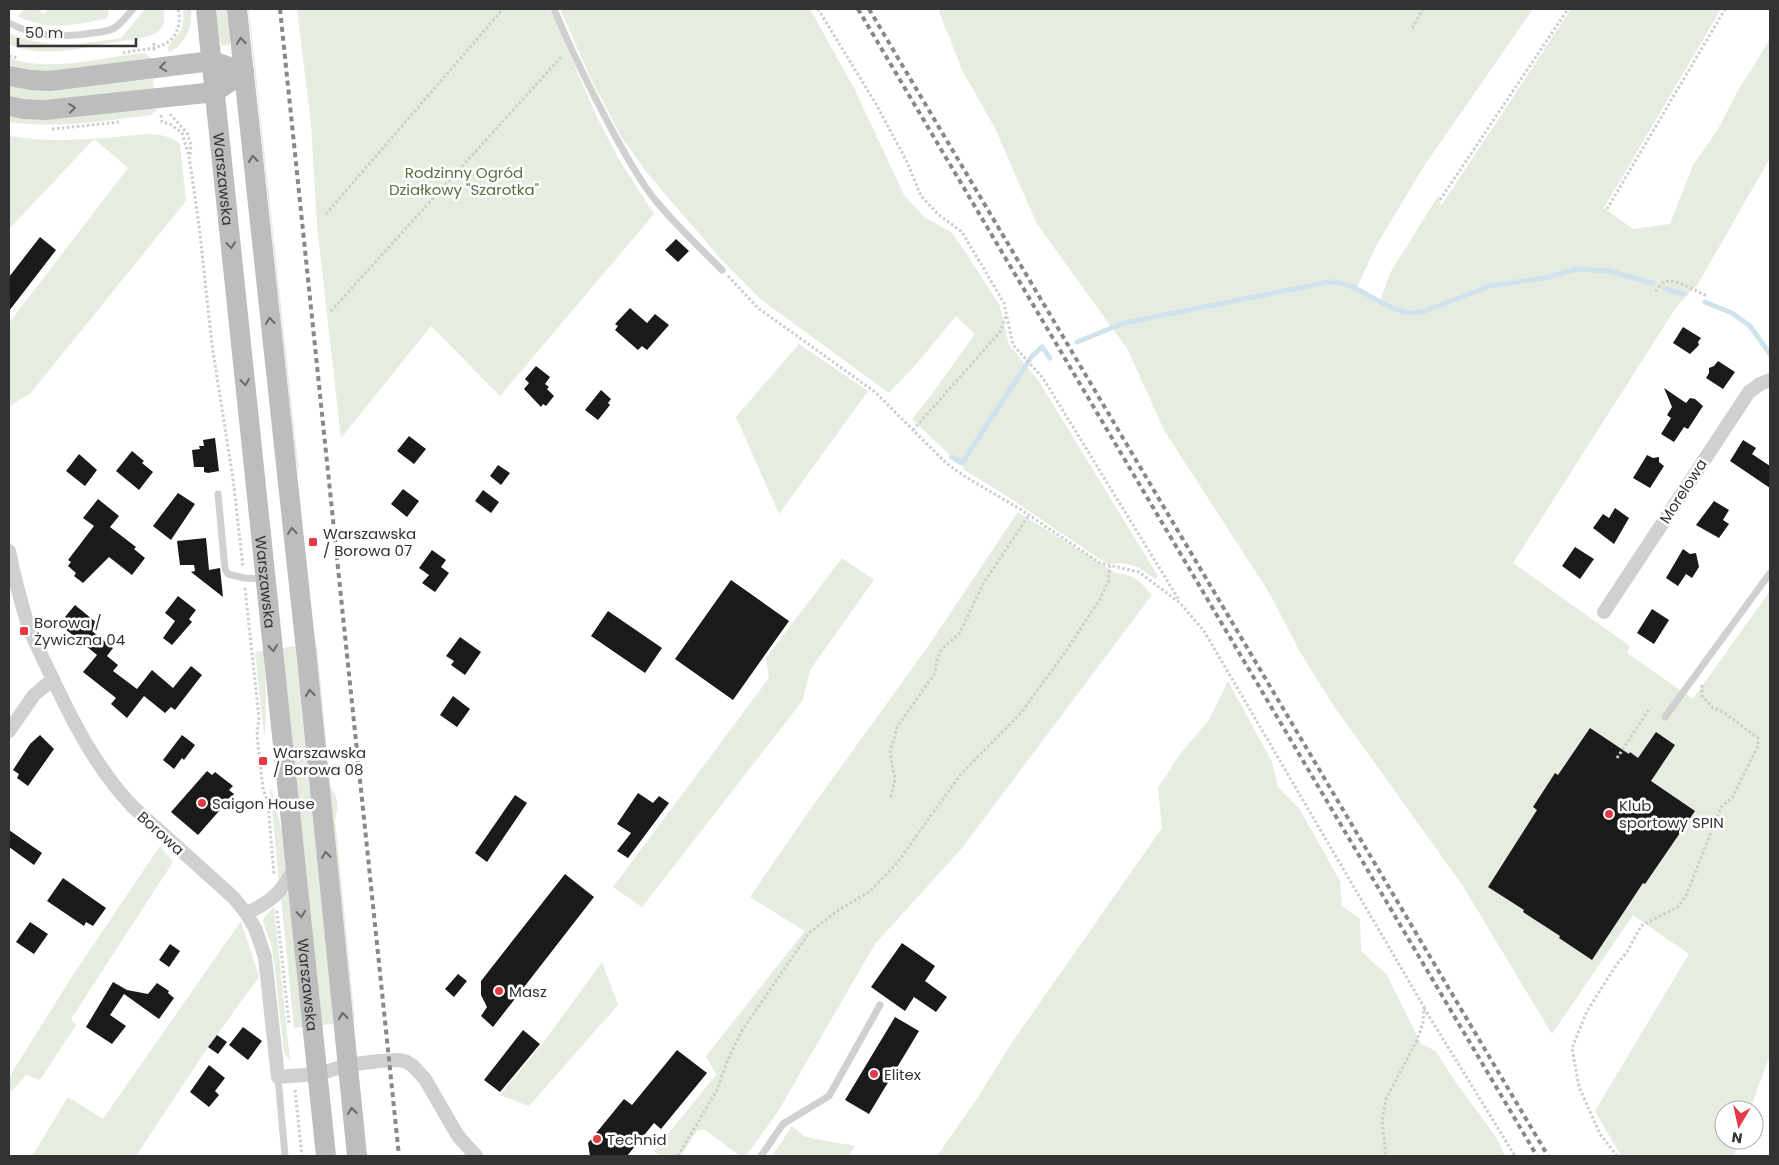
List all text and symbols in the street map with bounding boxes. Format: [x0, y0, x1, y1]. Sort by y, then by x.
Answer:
scale bar [18, 15, 135, 47]
text: 50 m [25, 22, 63, 43]
one-way arrow [236, 36, 247, 44]
one-way arrow [159, 61, 167, 72]
one-way arrow [69, 103, 77, 114]
street label: Warszawska [208, 132, 239, 227]
one-way arrow [248, 155, 259, 163]
park label: Rodzinny Ogród Działkowy "Szarotka" [389, 162, 539, 200]
one-way arrow [225, 241, 236, 249]
one-way arrow [265, 317, 276, 325]
one-way arrow [239, 378, 250, 386]
street label: Morelowa [1654, 455, 1712, 527]
place label: Warszawska / Borowa 07 [323, 523, 416, 561]
one-way arrow [287, 527, 298, 535]
street label: Warszawska [251, 534, 281, 629]
marker: Warszawska / Borowa 07 [307, 536, 319, 548]
place label: Borowa / Żywiczna 04 [34, 612, 125, 650]
marker: Borowa / Żywiczna 04 [18, 625, 30, 637]
one-way arrow [267, 644, 278, 652]
one-way arrow [305, 689, 316, 697]
place label: Warszawska / Borowa 08 [273, 742, 366, 780]
marker: Warszawska / Borowa 08 [257, 755, 269, 767]
place label: Saigon House [212, 793, 315, 814]
place label: Klub sportowy SPIN [1619, 795, 1724, 833]
marker: Saigon House [196, 797, 208, 809]
street label: Borowa [133, 806, 189, 860]
marker: Klub sportowy SPIN [1603, 808, 1615, 820]
one-way arrow [321, 850, 332, 858]
one-way arrow [295, 910, 306, 918]
street label: Warszawska [293, 937, 323, 1032]
place label: Masz [509, 981, 547, 1002]
marker: Masz [493, 985, 505, 997]
one-way arrow [338, 1012, 349, 1020]
place label: Elitex [884, 1064, 921, 1085]
marker: Elitex [868, 1068, 880, 1080]
north arrow [1714, 1100, 1764, 1150]
one-way arrow [347, 1106, 358, 1114]
text: N [1730, 1127, 1744, 1149]
place label: Technid [607, 1129, 667, 1150]
marker: Technid [591, 1133, 603, 1145]

